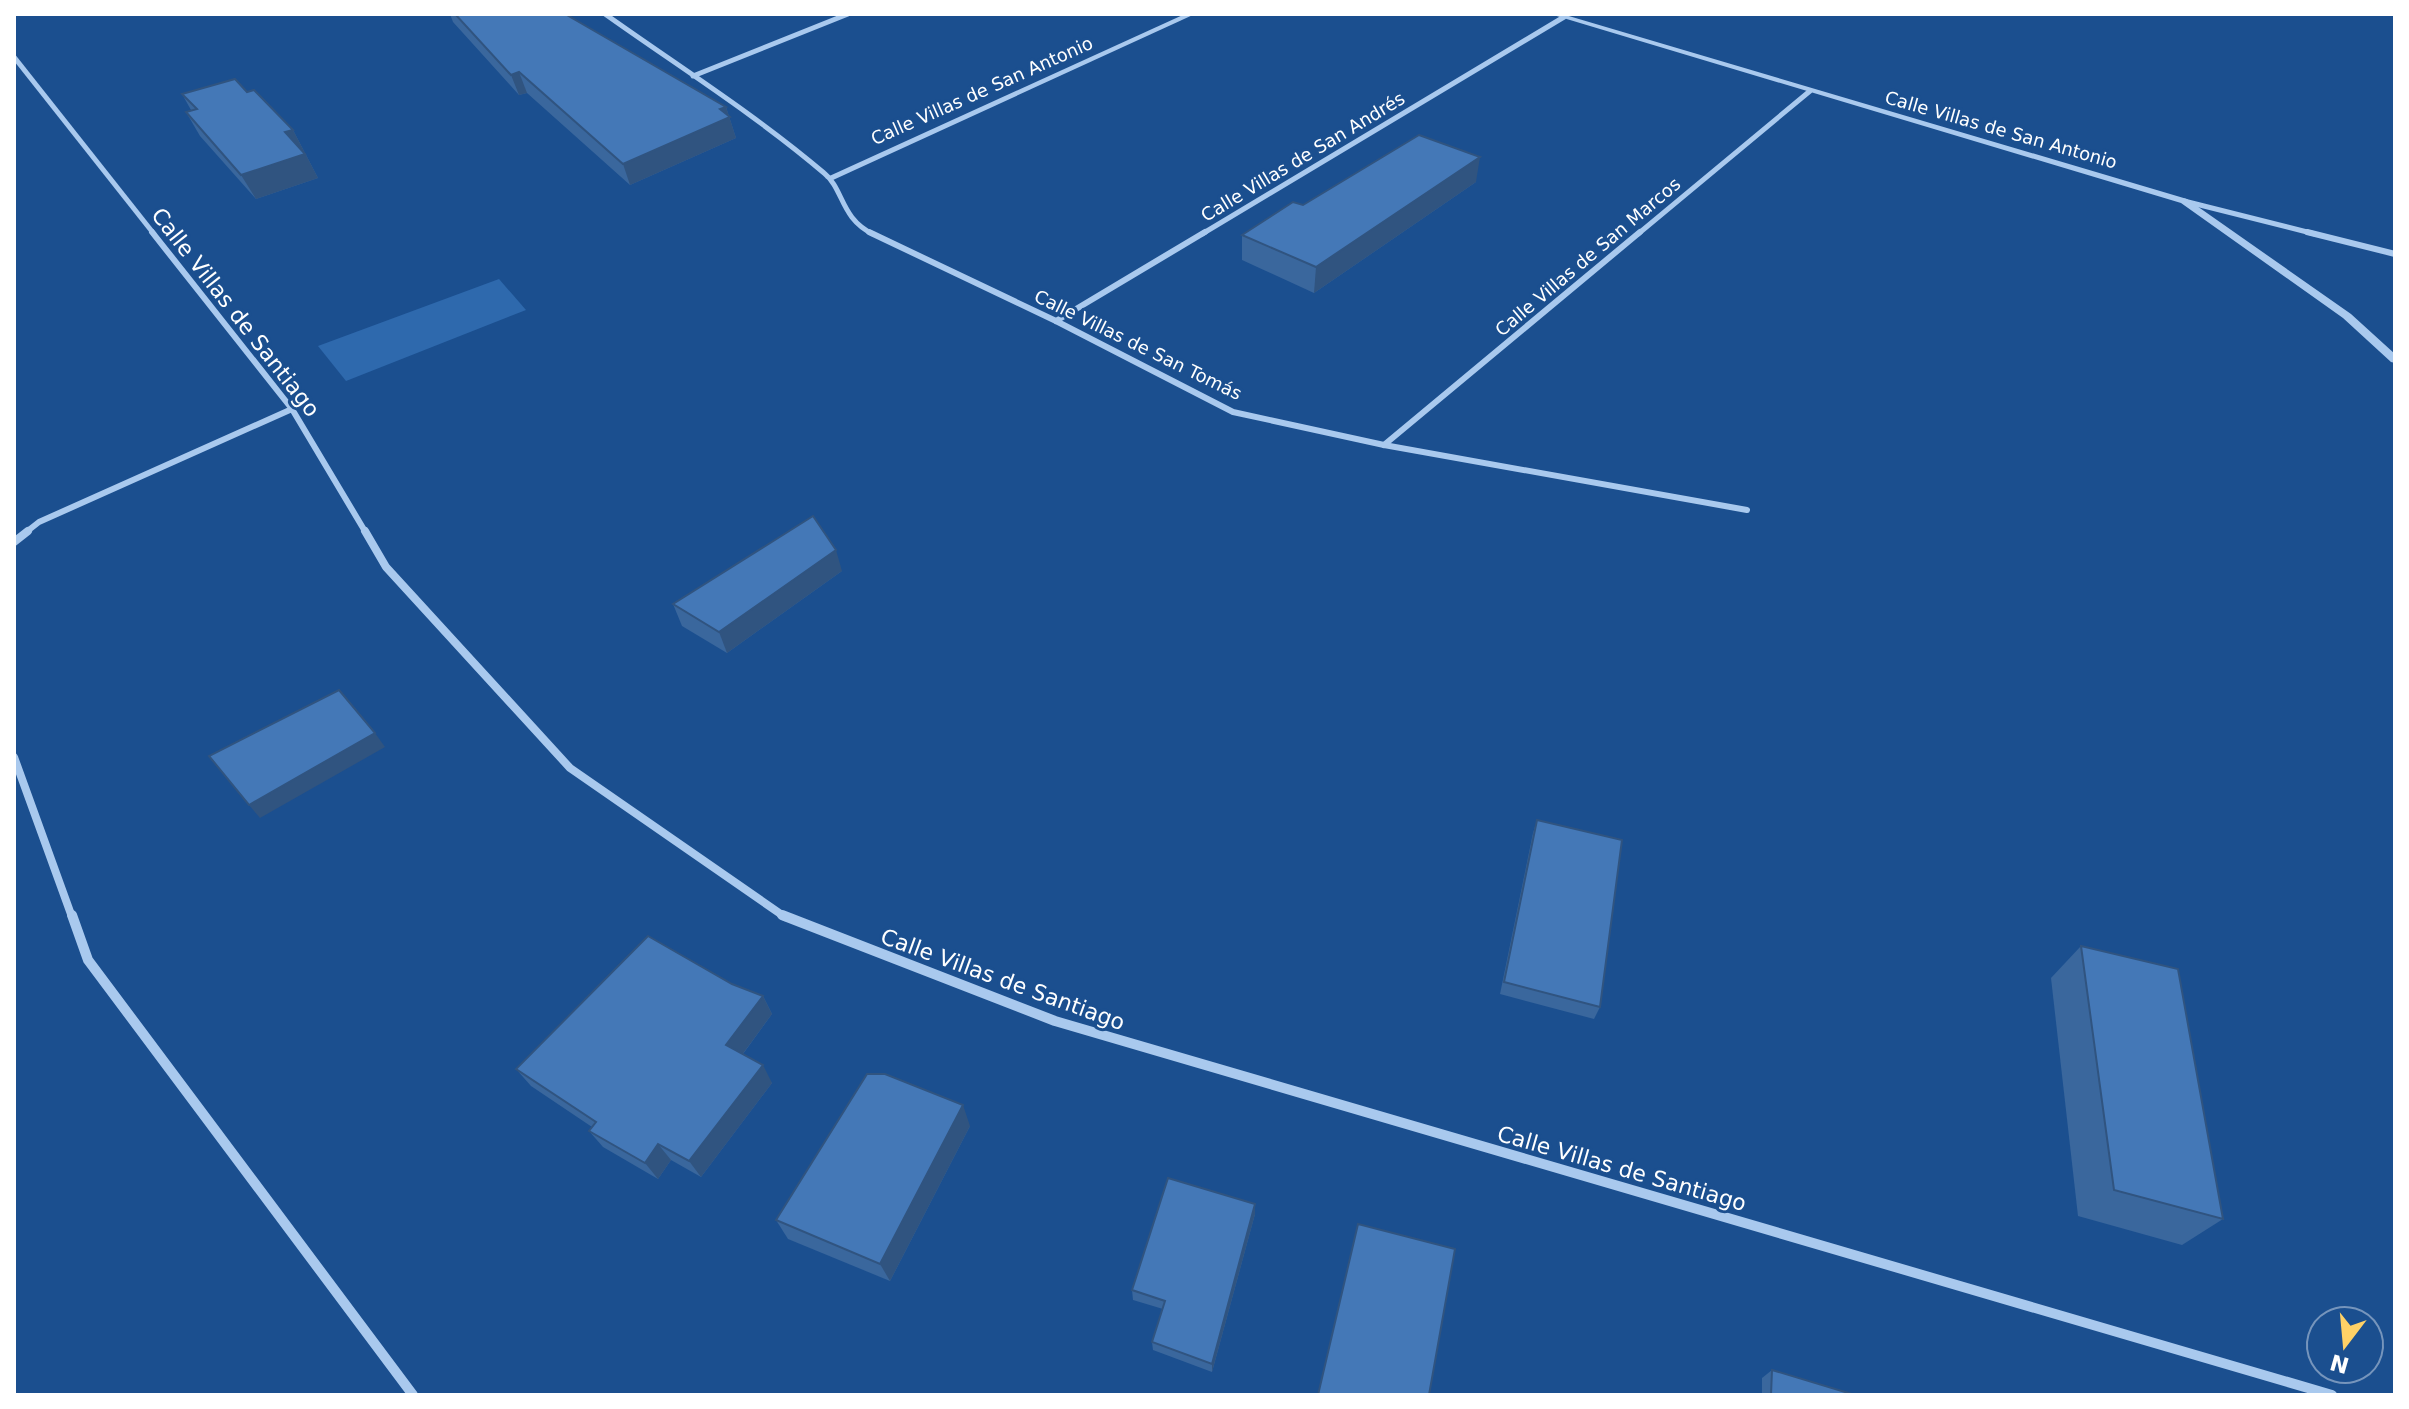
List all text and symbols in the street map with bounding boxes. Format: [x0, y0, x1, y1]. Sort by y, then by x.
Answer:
street label: Calle Villas de San Antonio [868, 32, 1096, 149]
street label: Calle Villas de San Antonio [1883, 86, 2120, 173]
street label: Calle Villas de San Andrés [1197, 87, 1408, 226]
street label: Calle Villas de San Marcos [1491, 173, 1684, 340]
street label: Calle Villas de Santiago [146, 203, 325, 422]
street label: Calle Villas de San Tomás [1031, 285, 1245, 404]
street label: Calle Villas de Santiago [877, 924, 1128, 1035]
street label: Calle Villas de Santiago [1494, 1121, 1749, 1216]
north arrow [2305, 1305, 2385, 1385]
text: N [2327, 1349, 2352, 1378]

